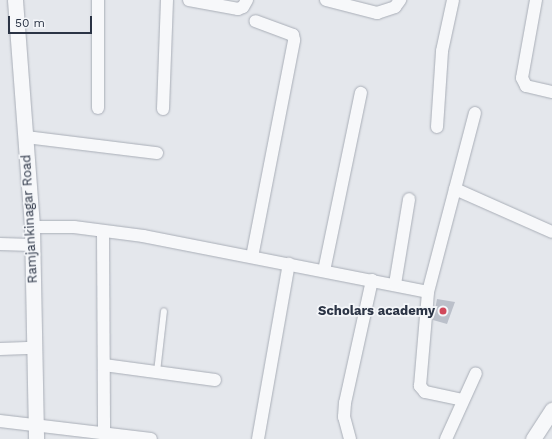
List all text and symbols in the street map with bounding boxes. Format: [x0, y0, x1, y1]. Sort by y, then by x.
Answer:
scale bar [10, 8, 94, 34]
text: 50 m [15, 16, 45, 30]
street label: Ramjankinagar Road [19, 154, 41, 284]
place label: Scholars academy [318, 303, 435, 319]
marker: Scholars academy [438, 306, 448, 316]

